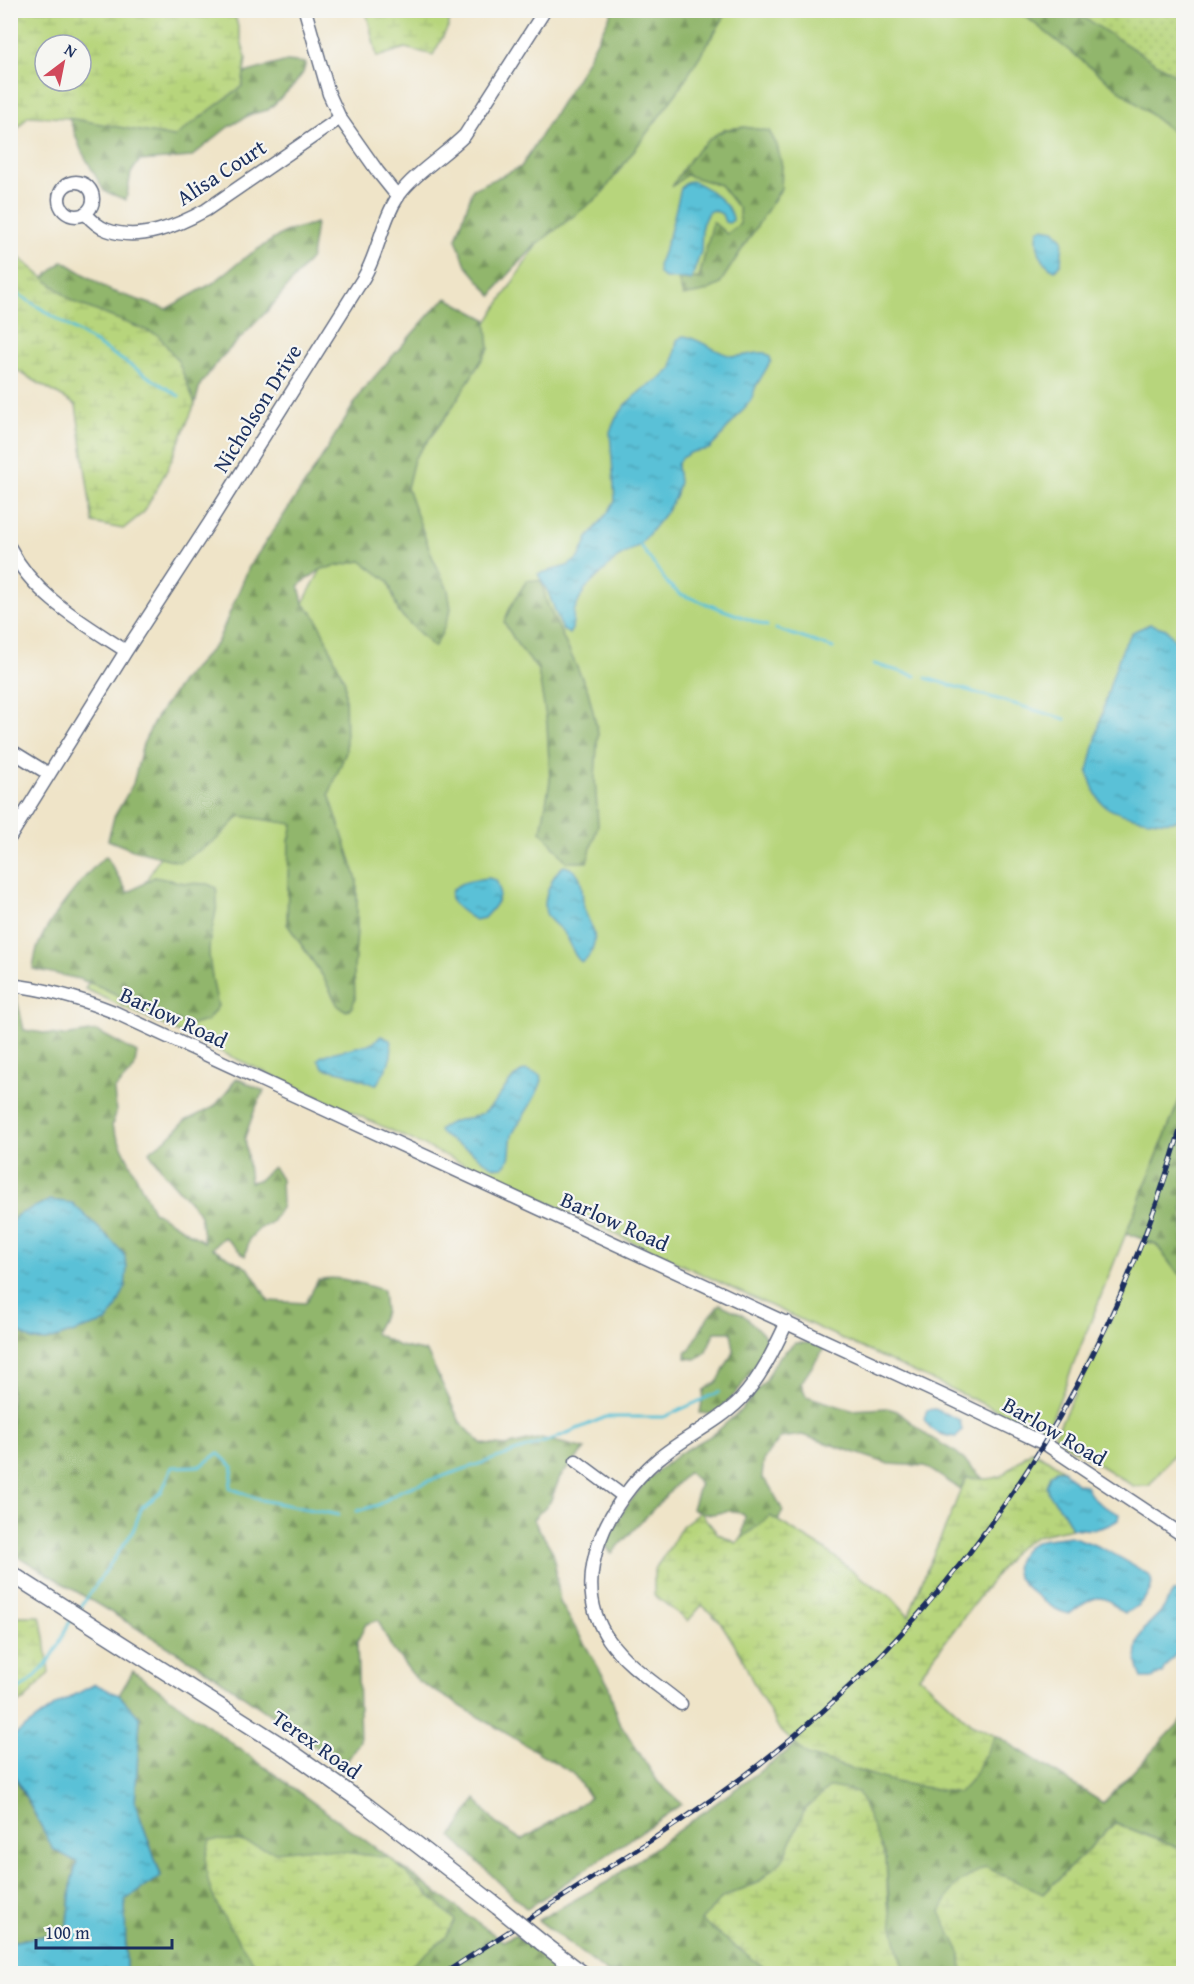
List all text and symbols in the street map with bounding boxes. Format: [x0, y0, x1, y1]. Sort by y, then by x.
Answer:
north arrow [33, 33, 93, 93]
text: N [60, 37, 82, 63]
street label: Alisa Court [170, 131, 273, 213]
street label: Nicholson Drive [205, 338, 309, 478]
street label: Barlow Road [115, 978, 233, 1056]
street label: Barlow Road [556, 1183, 675, 1259]
street label: Barlow Road [997, 1388, 1113, 1474]
street label: Terex Road [266, 1701, 368, 1787]
scale bar [36, 1912, 172, 1950]
text: 100 m [45, 1919, 90, 1946]

